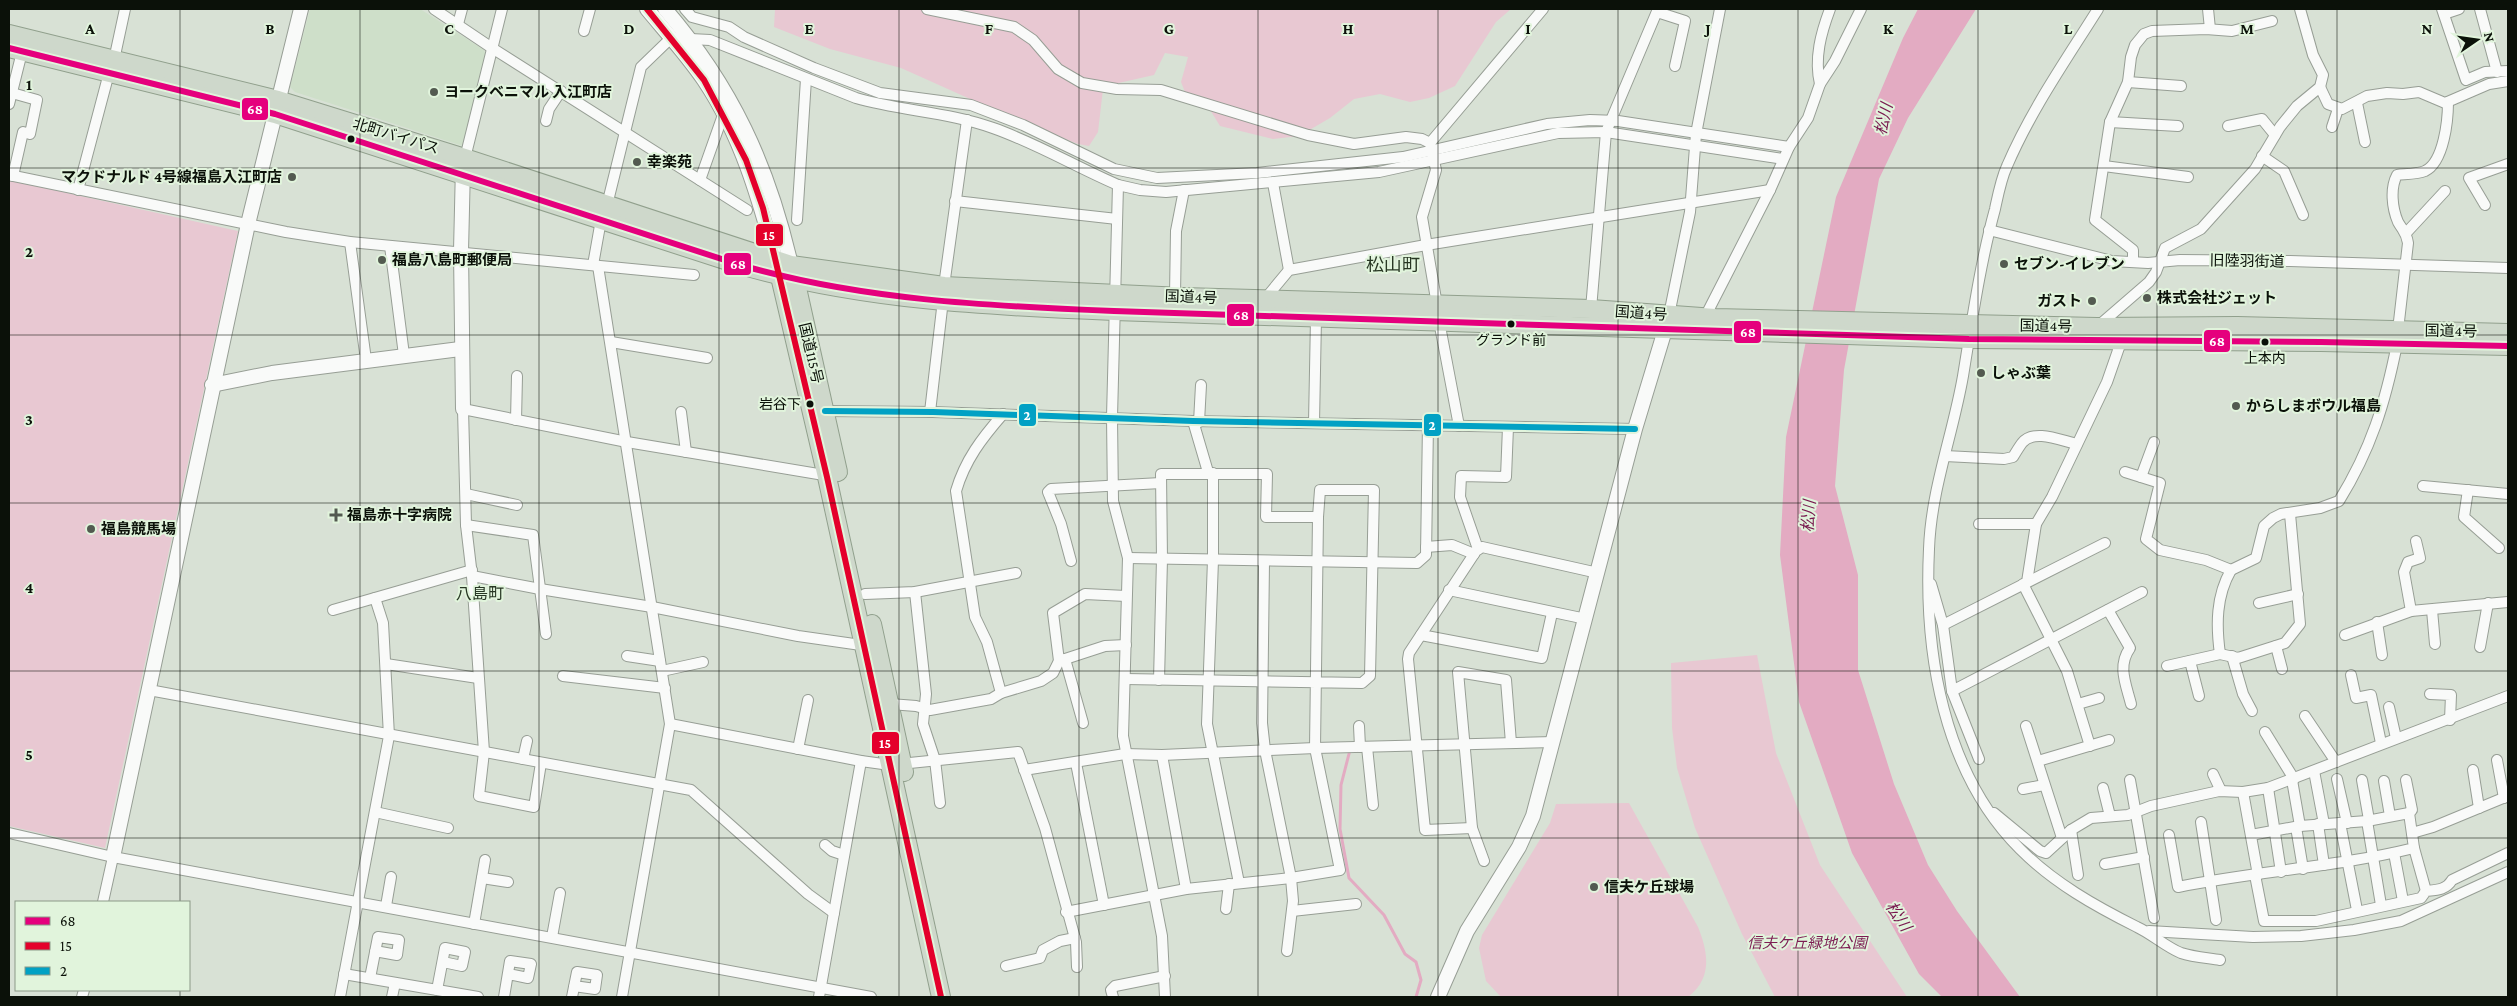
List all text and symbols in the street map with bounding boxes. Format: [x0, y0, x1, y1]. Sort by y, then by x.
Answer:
north arrow [2452, 15, 2502, 65]
text: A [84, 20, 95, 37]
text: B [265, 20, 275, 37]
text: C [444, 20, 454, 37]
text: D [623, 20, 635, 37]
text: E [804, 20, 814, 37]
text: F [985, 20, 994, 37]
text: G [1164, 20, 1174, 37]
text: H [1343, 20, 1354, 37]
text: I [1525, 20, 1531, 37]
text: J [1703, 20, 1711, 37]
text: K [1883, 20, 1894, 37]
text: L [2064, 20, 2073, 37]
text: M [2240, 20, 2254, 37]
text: N [2422, 20, 2433, 37]
text: N [2481, 31, 2499, 44]
text: 1 [26, 76, 32, 93]
place label: ヨークベニマル 入江町店 [444, 84, 612, 100]
marker: ヨークベニマル 入江町店 [428, 86, 440, 98]
line badge: 68 [241, 97, 269, 121]
water label: 松川 [1872, 100, 1896, 137]
text: 68 [247, 101, 263, 117]
street label: 北町バイパス [351, 114, 442, 157]
unlabelled marker [346, 134, 356, 144]
place label: 幸楽苑 [647, 154, 692, 170]
marker: 幸楽苑 [631, 156, 643, 168]
place label: マクドナルド 4号線福島入江町店 [61, 168, 282, 185]
marker: マクドナルド 4号線福島入江町店 [286, 171, 298, 183]
line badge: 15 [755, 223, 784, 247]
text: 15 [763, 227, 775, 243]
text: 2 [25, 243, 33, 260]
place label: 福島八島町郵便局 [391, 251, 512, 268]
line badge: 68 [723, 252, 752, 276]
street label: 旧陸羽街道 [2209, 252, 2285, 270]
marker: 福島八島町郵便局 [376, 254, 388, 266]
district label: 松山町 [1366, 255, 1420, 275]
place label: セブン-イレブン [2014, 255, 2125, 272]
text: 68 [730, 256, 746, 272]
marker: セブン-イレブン [1998, 258, 2010, 270]
street label: 国道4号 [1164, 288, 1218, 306]
place label: 株式会社ジェット [2157, 289, 2277, 306]
marker: 株式会社ジェット [2141, 292, 2153, 304]
place label: ガスト [2037, 293, 2082, 309]
marker: ガスト [2086, 295, 2098, 307]
line badge: 68 [1226, 303, 1255, 327]
street label: 国道4号 [1614, 303, 1668, 323]
text: 68 [1233, 307, 1249, 323]
street label: 国道4号 [2020, 318, 2072, 334]
marker: グランド前 [1506, 319, 1516, 329]
line badge: 68 [1733, 320, 1762, 344]
street label: 国道115号 [796, 321, 826, 385]
street label: 国道4号 [2425, 323, 2477, 339]
text: 68 [1740, 324, 1756, 340]
line badge: 68 [2203, 329, 2231, 353]
place label: グランド前 [1476, 332, 1546, 348]
text: 68 [2209, 333, 2225, 349]
marker: 上本内 [2260, 337, 2270, 347]
place label: 上本内 [2244, 350, 2286, 366]
place label: しゃぶ葉 [1991, 365, 2051, 381]
marker: しゃぶ葉 [1975, 367, 1987, 379]
place label: 岩谷下 [759, 396, 801, 412]
place label: からしまボウル福島 [2246, 397, 2381, 414]
marker: 岩谷下 [805, 399, 815, 409]
marker: からしまボウル福島 [2230, 400, 2242, 412]
line badge: 2 [1018, 403, 1037, 427]
text: 2 [1023, 407, 1031, 423]
text: 3 [25, 411, 33, 428]
line badge: 2 [1423, 413, 1442, 437]
text: 2 [1428, 417, 1436, 433]
water label: 松川 [1799, 497, 1818, 533]
place label: 福島赤十字病院 [346, 506, 452, 523]
marker: 福島赤十字病院 [329, 508, 343, 522]
place label: 福島競馬場 [100, 520, 176, 537]
marker: 福島競馬場 [85, 523, 97, 535]
text: 4 [25, 579, 34, 596]
district label: 八島町 [456, 585, 504, 602]
line badge: 15 [871, 731, 900, 755]
text: 15 [879, 735, 891, 751]
text: 5 [25, 746, 33, 763]
place label: 信夫ケ丘球場 [1604, 879, 1694, 895]
marker: 信夫ケ丘球場 [1588, 881, 1600, 893]
water label: 松川 [1883, 898, 1916, 936]
legend [15, 901, 190, 991]
text: 68 [60, 913, 76, 929]
park label: 信夫ケ丘緑地公園 [1747, 935, 1869, 951]
text: 15 [60, 938, 72, 954]
text: 2 [60, 963, 67, 979]

